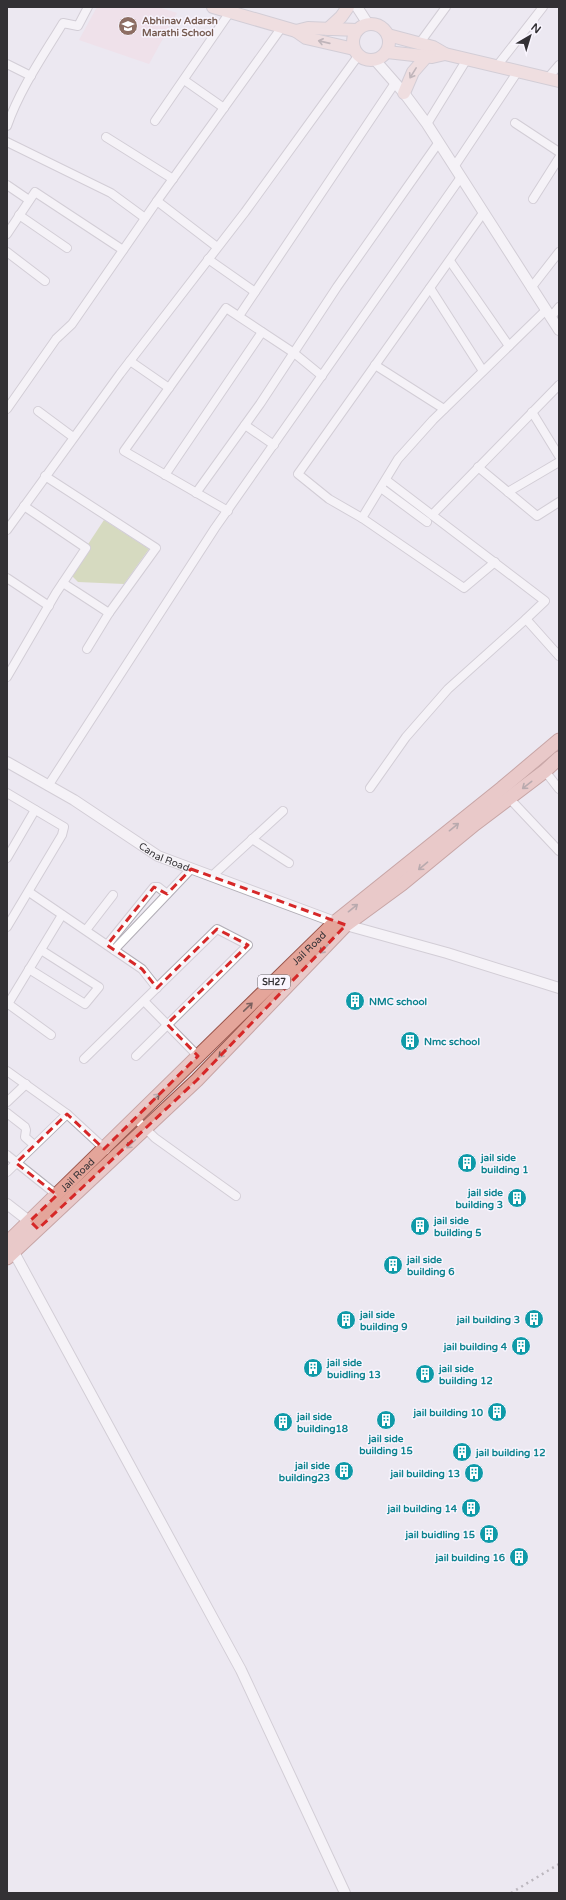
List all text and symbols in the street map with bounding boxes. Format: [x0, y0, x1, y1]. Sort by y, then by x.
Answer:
school or university icon: Abhinav Adarsh Marathi School [117, 15, 139, 37]
place label: Abhinav Adarsh Marathi School [142, 15, 218, 39]
north arrow [510, 16, 550, 56]
text: N [528, 21, 543, 36]
one-way arrow [318, 38, 331, 46]
one-way arrow [409, 67, 417, 78]
one-way arrow [522, 781, 533, 789]
one-way arrow [449, 823, 459, 832]
street label: Canal Road [136, 840, 191, 874]
one-way arrow [418, 862, 429, 871]
one-way arrow [347, 904, 358, 913]
street label: Jail Road [290, 929, 329, 968]
one-way arrow [319, 944, 329, 954]
road number: SH27 [258, 975, 290, 989]
building icon: NMC school [344, 990, 366, 1012]
place label: NMC school [369, 996, 427, 1008]
one-way arrow [243, 1002, 253, 1012]
building icon: Nmc school [399, 1030, 421, 1052]
place label: Nmc school [424, 1036, 480, 1048]
one-way arrow [219, 1048, 228, 1058]
one-way arrow [150, 1093, 160, 1103]
one-way arrow [125, 1139, 136, 1148]
building icon: jail side building 1 [456, 1152, 478, 1174]
place label: jail side building 1 [480, 1152, 528, 1176]
street label: Jail Road [58, 1156, 97, 1195]
place label: jail side building 3 [456, 1187, 503, 1211]
building icon: jail side building 3 [506, 1187, 528, 1209]
building icon: jail side building 5 [409, 1215, 431, 1237]
place label: jail side building 5 [433, 1215, 481, 1239]
building icon: jail side building 6 [382, 1254, 404, 1276]
place label: jail side building 6 [406, 1254, 455, 1278]
building icon: jail building 3 [523, 1308, 545, 1330]
building icon: jail side building 9 [335, 1309, 357, 1331]
place label: jail side building 9 [359, 1309, 407, 1333]
place label: jail building 3 [456, 1314, 520, 1326]
building icon: jail building 4 [510, 1335, 532, 1357]
place label: jail building 4 [443, 1341, 508, 1353]
building icon: jail side buidling 13 [302, 1357, 324, 1379]
place label: jail side buidling 13 [326, 1357, 381, 1381]
building icon: jail side building 12 [414, 1363, 436, 1385]
place label: jail side building 12 [438, 1363, 493, 1387]
building icon: jail building 10 [486, 1401, 508, 1423]
place label: jail building 10 [413, 1407, 484, 1419]
building icon: jail side building 15 [375, 1409, 397, 1431]
building icon: jail side building18 [272, 1411, 294, 1433]
place label: jail side building18 [296, 1411, 349, 1435]
place label: jail side building 15 [359, 1433, 413, 1457]
building icon: jail building 12 [451, 1441, 473, 1463]
place label: jail building 12 [475, 1447, 545, 1459]
place label: jail side building23 [279, 1460, 330, 1484]
building icon: jail side building23 [333, 1460, 355, 1482]
building icon: jail building 13 [463, 1462, 485, 1484]
place label: jail building 13 [390, 1468, 460, 1480]
building icon: jail building 14 [460, 1497, 482, 1519]
place label: jail building 14 [387, 1503, 458, 1515]
building icon: jail buidling 15 [478, 1523, 500, 1545]
place label: jail buidling 15 [405, 1529, 475, 1541]
building icon: jail building 16 [508, 1546, 530, 1568]
place label: jail building 16 [435, 1552, 506, 1564]

